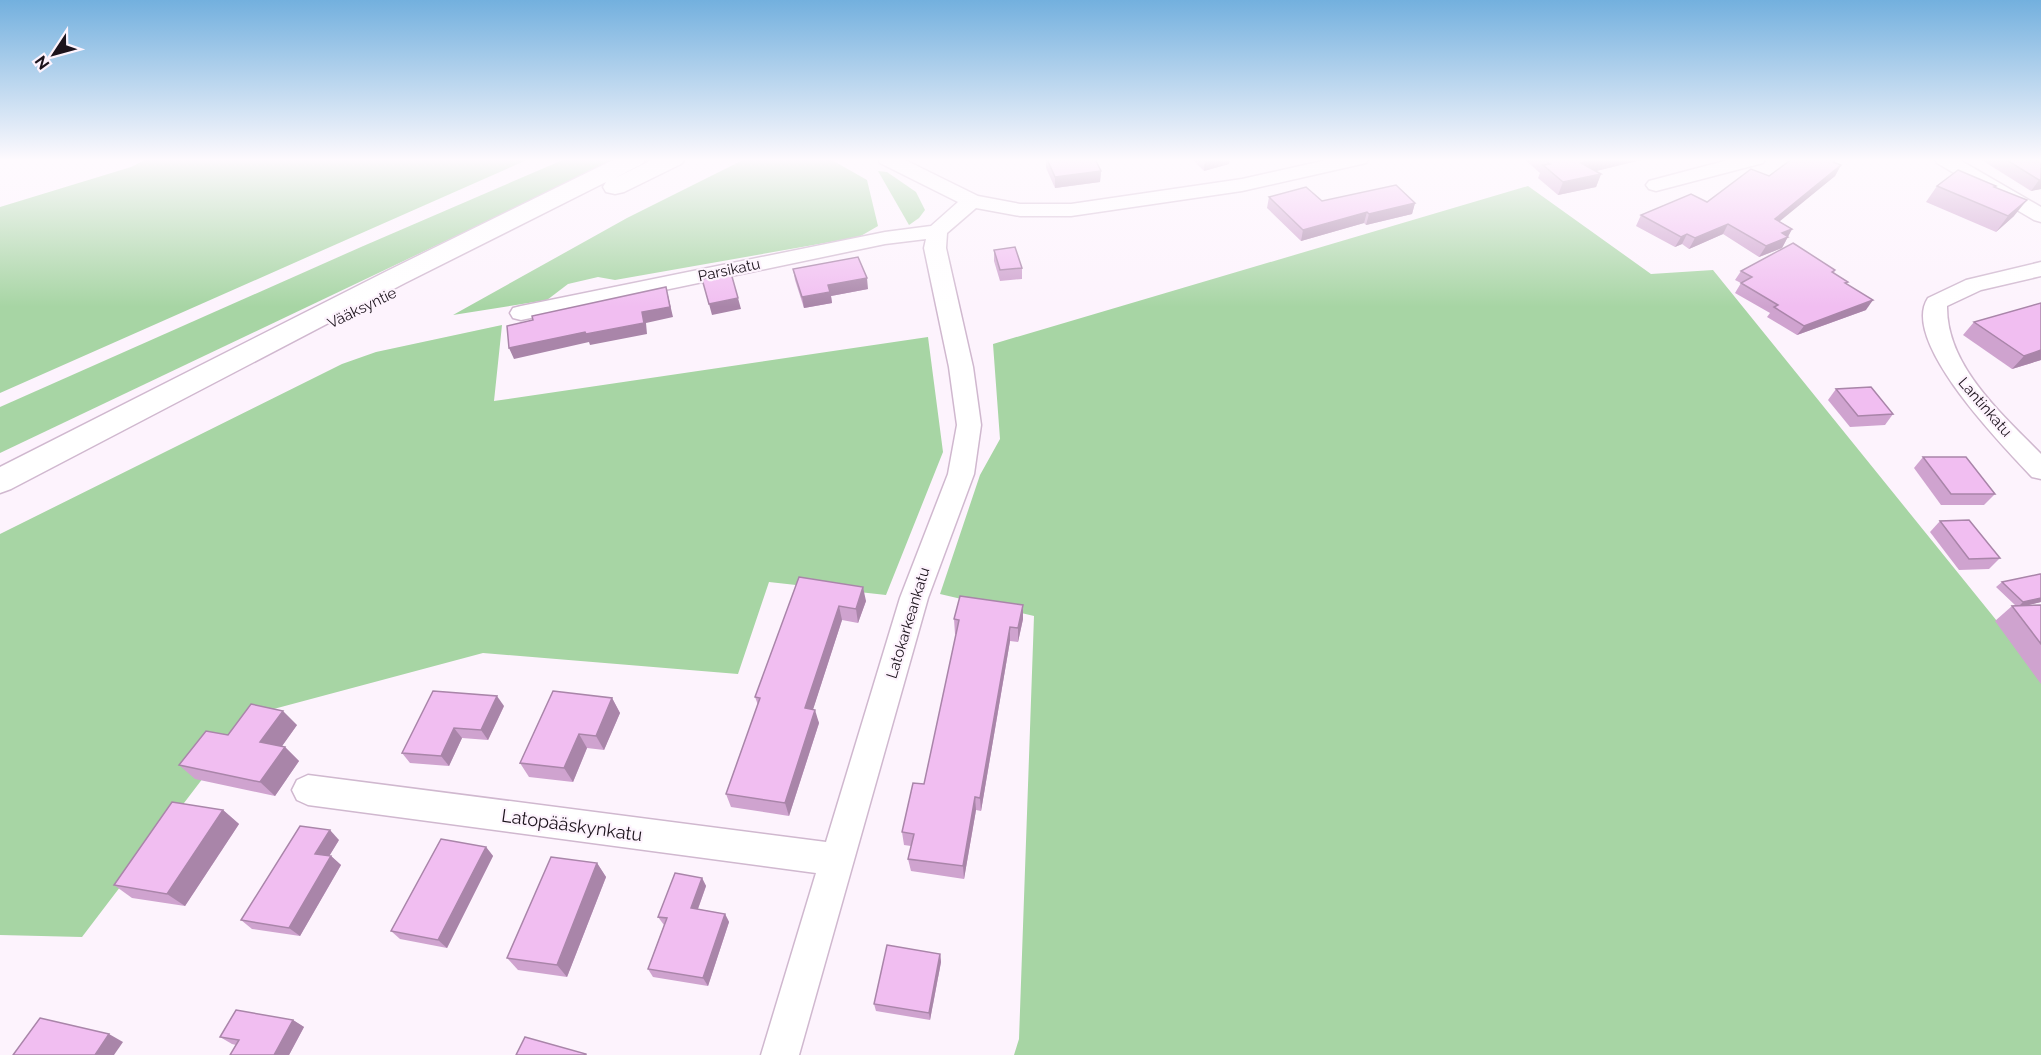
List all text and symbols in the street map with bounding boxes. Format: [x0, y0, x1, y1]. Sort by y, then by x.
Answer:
north arrow [24, 24, 84, 84]
text: N [31, 52, 54, 73]
street label: Parsikatu [696, 255, 762, 285]
street label: Vääksyntie [324, 283, 400, 332]
street label: Lantinkatu [1954, 374, 2016, 440]
street label: Latokarkeankatu [883, 565, 933, 681]
street label: Latopääskynkatu [500, 805, 644, 845]

